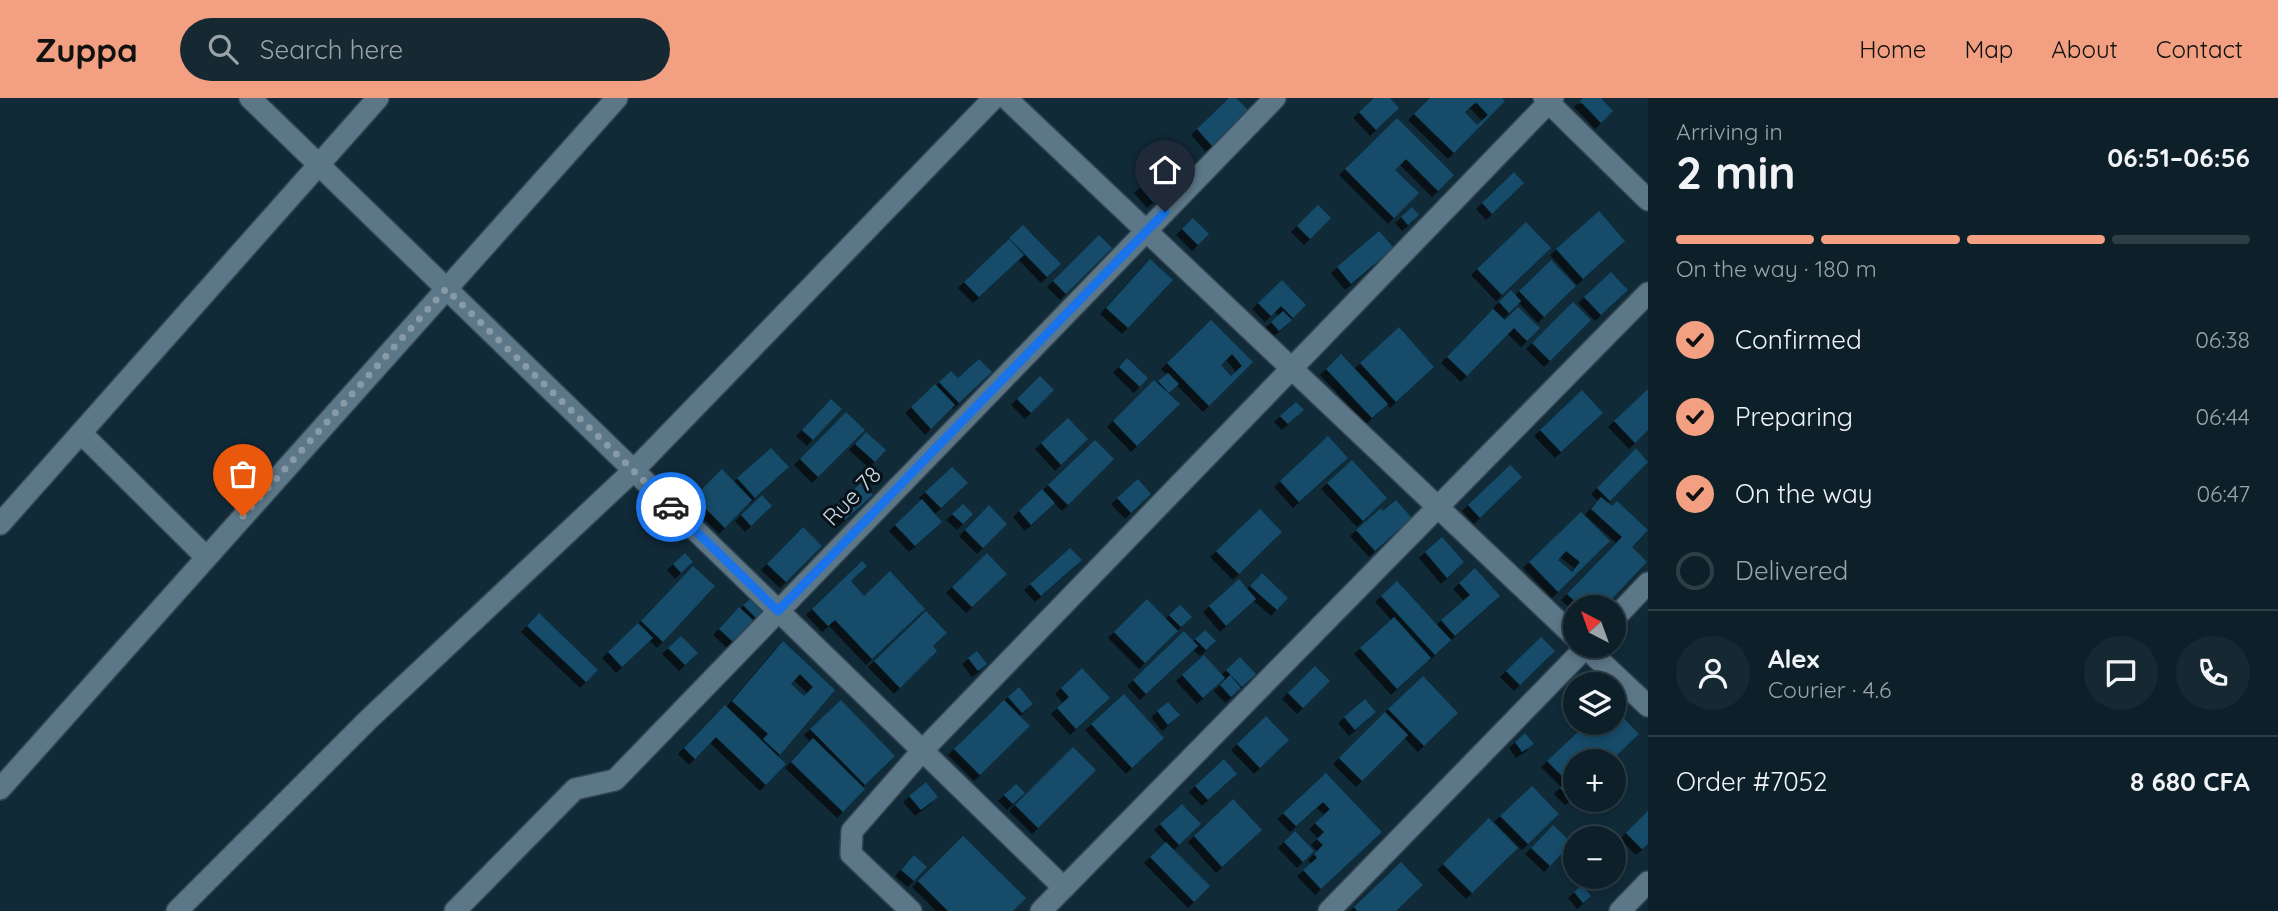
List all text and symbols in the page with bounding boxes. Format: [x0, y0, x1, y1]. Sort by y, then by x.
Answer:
search box [180, 18, 670, 81]
text: Zuppa [35, 29, 138, 70]
icon: search [204, 30, 242, 68]
text: Search here [260, 33, 403, 66]
text: Home [1859, 34, 1926, 64]
text: Map [1964, 34, 2013, 64]
text: About [2051, 34, 2118, 64]
text: Contact [2156, 34, 2243, 64]
text: Arriving in [1676, 117, 1783, 146]
pin [1135, 140, 1195, 212]
text: 06:51–06:56 [2107, 141, 2250, 174]
text: 2 min [1676, 143, 1796, 201]
icon: home [1146, 151, 1184, 189]
text: On the way · 180 m [1676, 254, 1877, 283]
icon: check [1676, 321, 1714, 359]
text: Confirmed [1735, 323, 1862, 356]
text: 06:38 [2195, 325, 2250, 354]
icon: check [1676, 398, 1714, 436]
text: Preparing [1735, 400, 1853, 433]
text: 06:44 [2195, 402, 2250, 431]
pin [213, 444, 273, 516]
icon: bag [224, 455, 262, 493]
street label: Rue 78 [816, 460, 887, 532]
courier [636, 472, 706, 542]
icon: check [1676, 475, 1714, 513]
text: On the way [1735, 477, 1873, 510]
text: 06:47 [2196, 479, 2250, 508]
icon: car [652, 488, 690, 526]
text: Delivered [1735, 554, 1848, 587]
north arrow [1563, 595, 1626, 658]
map controls [1563, 595, 1626, 889]
button: person [1676, 636, 1750, 710]
button: chat [2084, 636, 2158, 710]
button: phone [2176, 636, 2250, 710]
text: Alex [1768, 642, 1819, 675]
button: layers [1563, 672, 1626, 735]
text: Courier · 4.6 [1768, 675, 1891, 704]
button: + [1563, 749, 1626, 812]
text: Order #7052 [1676, 765, 1827, 798]
text: 8 680 CFA [2130, 765, 2250, 798]
button: − [1563, 826, 1626, 889]

